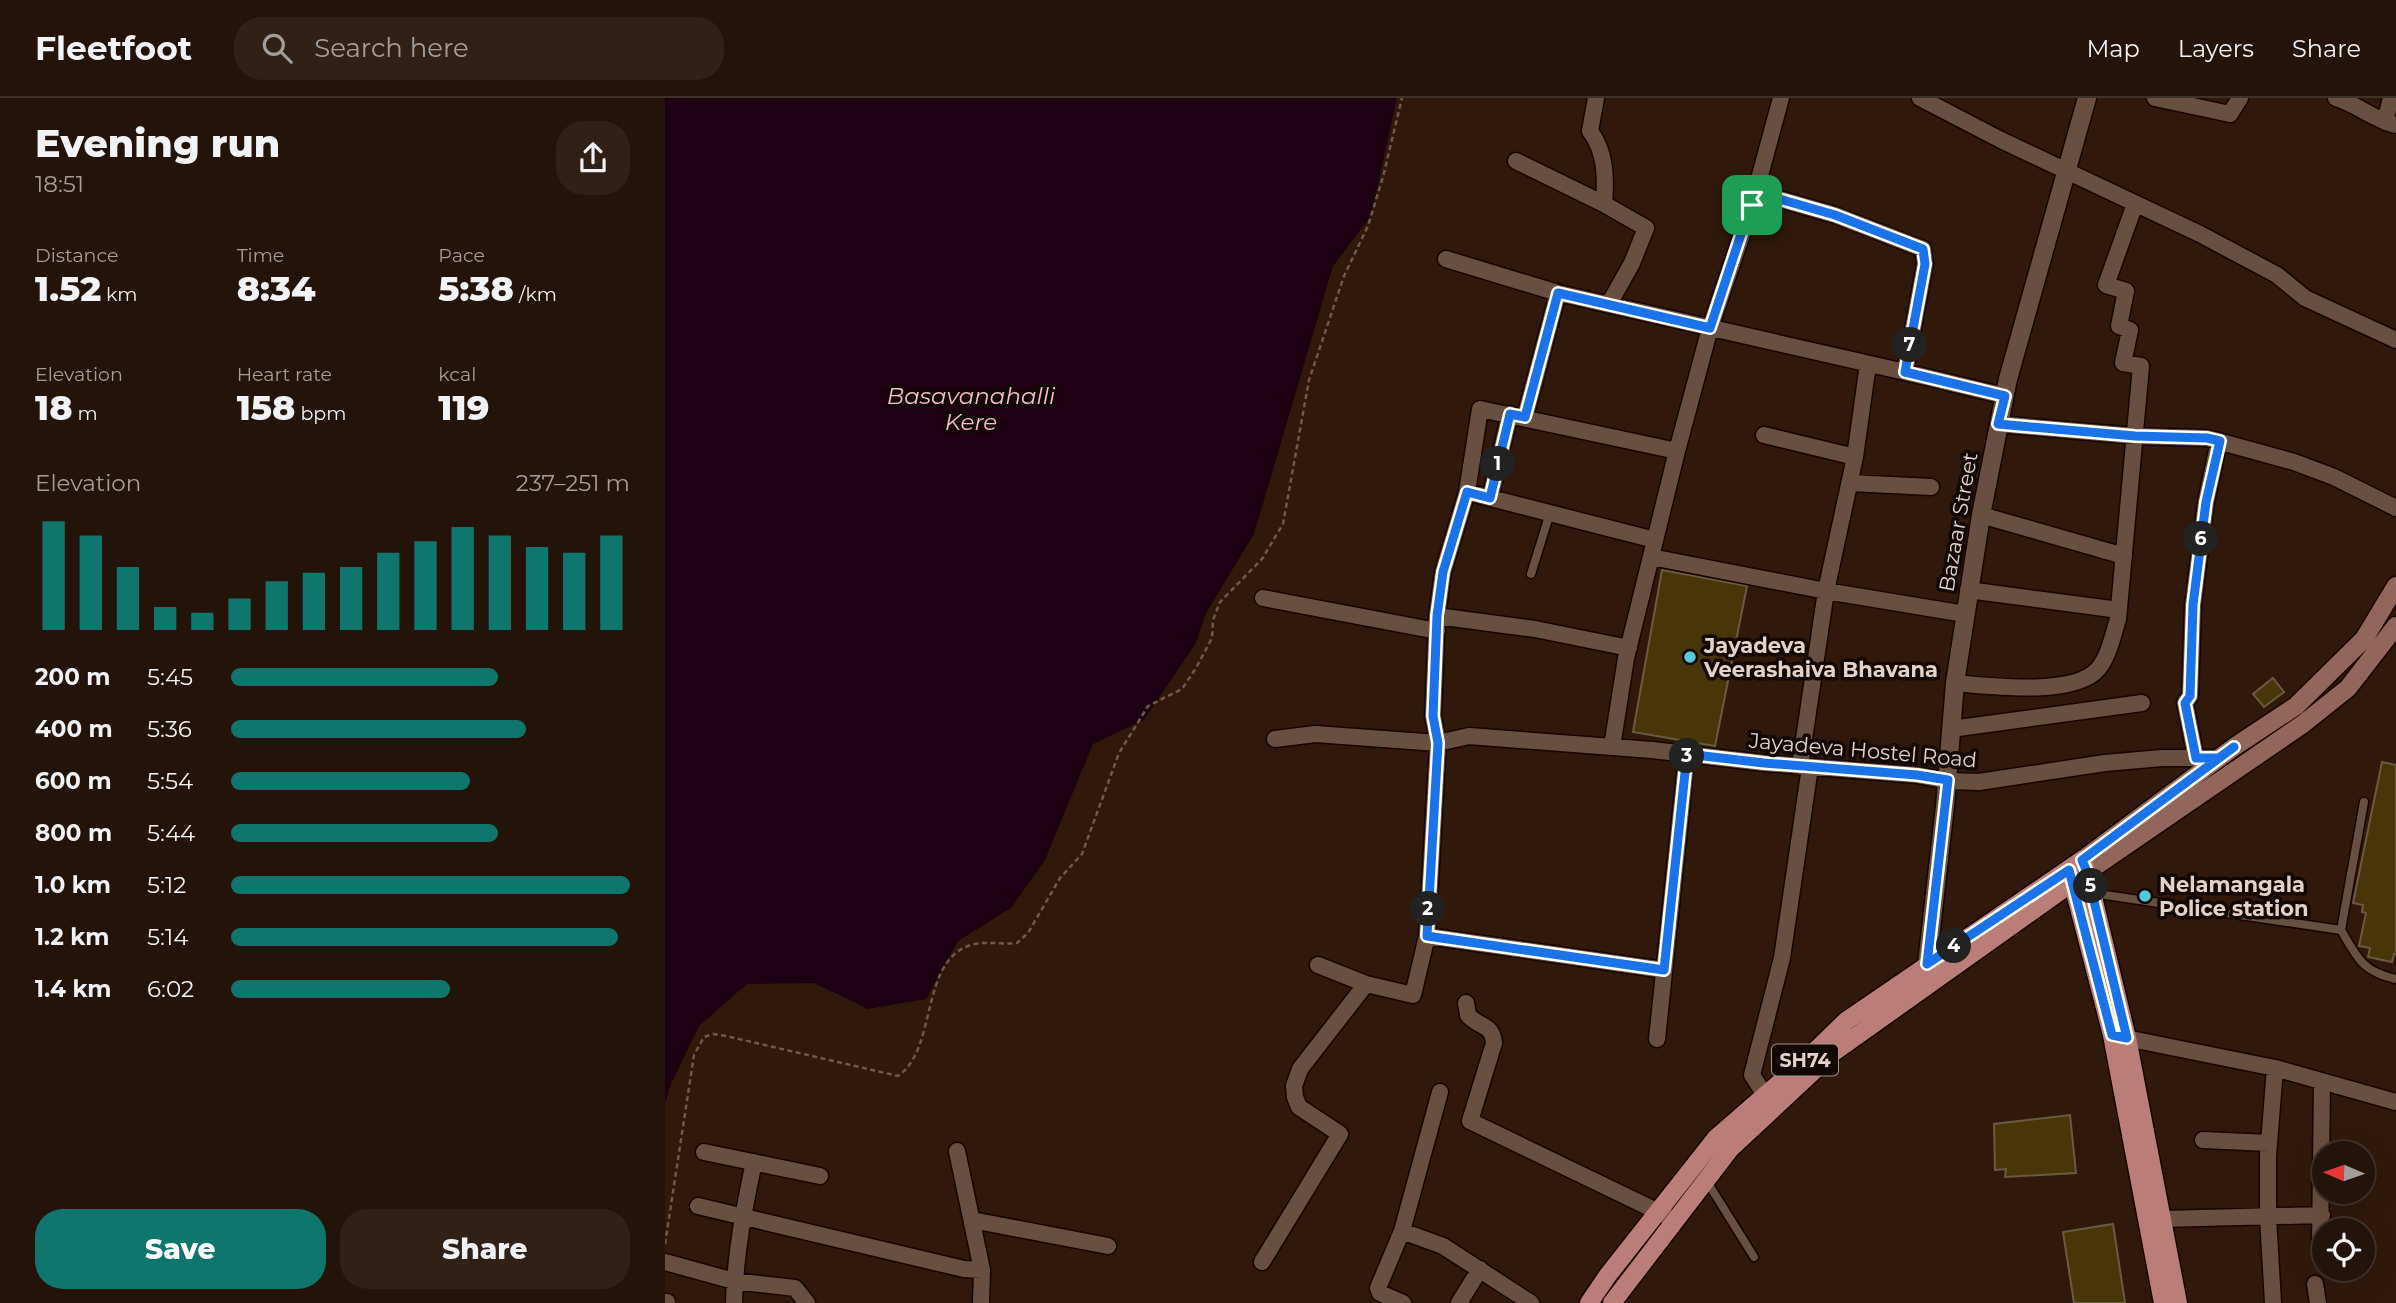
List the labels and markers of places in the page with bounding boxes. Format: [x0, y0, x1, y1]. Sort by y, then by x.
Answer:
pin [1722, 175, 1782, 235]
pin: 7 [1893, 328, 1927, 362]
pin: 1 [1481, 446, 1515, 482]
pin: 6 [2183, 522, 2219, 556]
place label: Jayadeva Veerashaiva Bhavana [1703, 633, 1938, 682]
marker: Jayadeva Veerashaiva Bhavana [1682, 649, 1698, 665]
pin: 3 [1669, 738, 1705, 774]
pin: 5 [2073, 868, 2109, 904]
place label: Nelamangala Police station [2159, 872, 2309, 921]
marker: Nelamangala Police station [2137, 888, 2153, 904]
pin: 2 [1411, 892, 1445, 926]
pin: 4 [1937, 928, 1971, 964]

